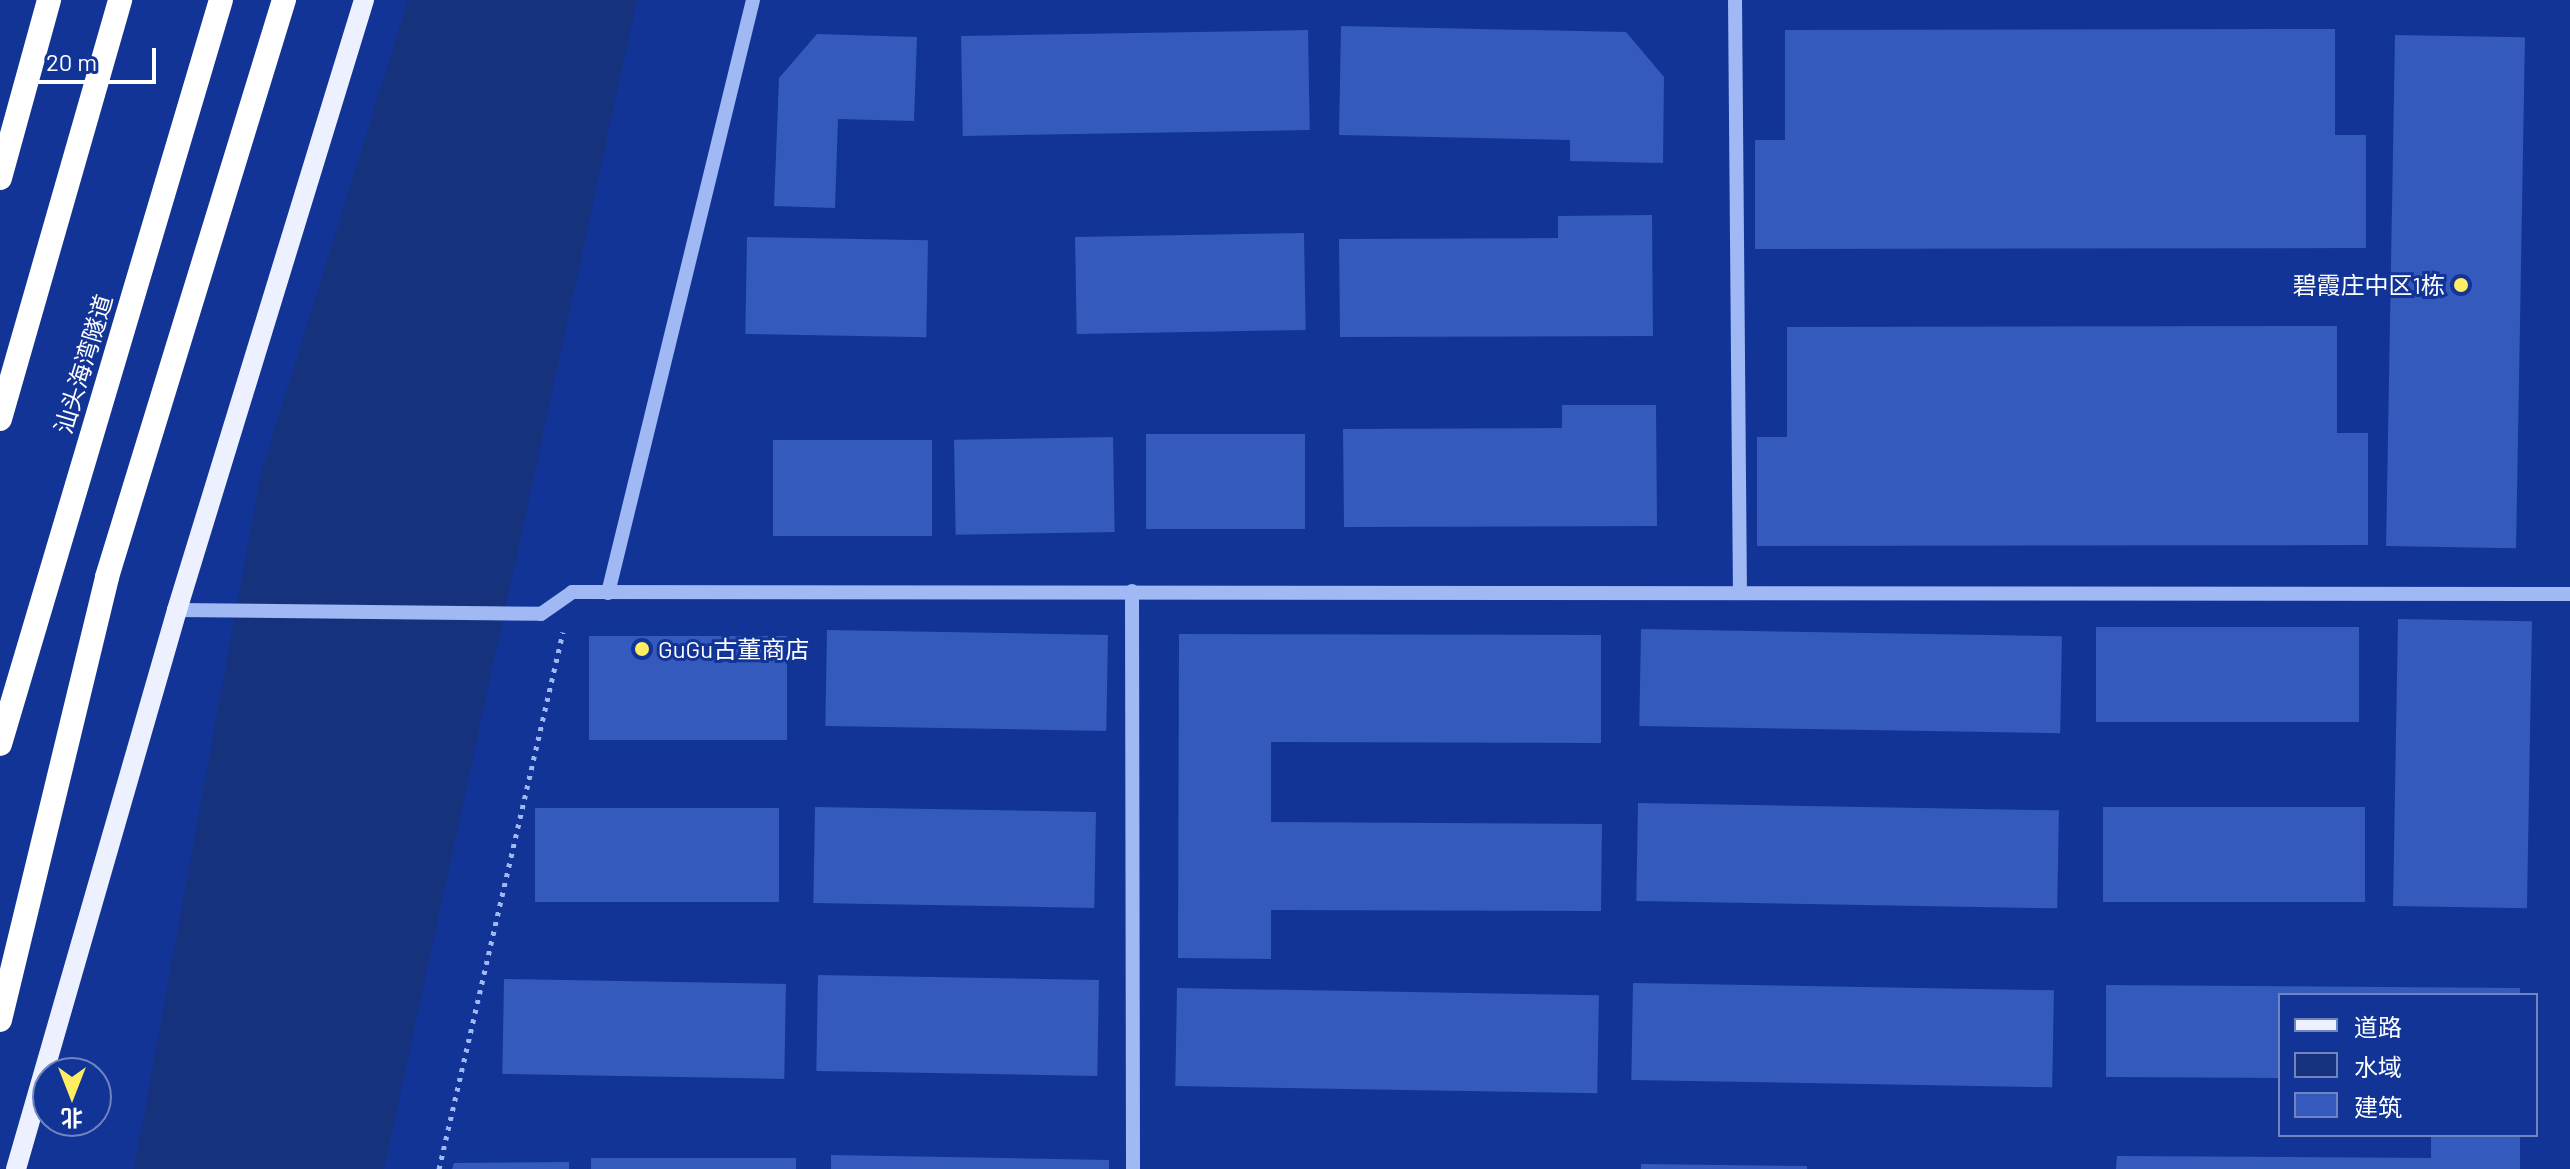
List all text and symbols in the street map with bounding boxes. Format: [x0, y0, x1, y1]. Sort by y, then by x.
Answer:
scale bar [36, 32, 160, 82]
text: 20 m [46, 47, 97, 76]
place label: 碧霞庄中区1栋 [2293, 271, 2445, 299]
marker: 碧霞庄中区1栋 [2452, 276, 2470, 294]
street label: 汕头海湾隧道 [48, 291, 118, 437]
place label: GuGu古董商店 [658, 635, 809, 663]
marker: GuGu古董商店 [633, 640, 651, 658]
legend [2278, 993, 2538, 1137]
text: 道路 [2354, 1012, 2402, 1041]
text: 水域 [2354, 1052, 2402, 1081]
north arrow [32, 1057, 112, 1137]
text: 建筑 [2354, 1092, 2402, 1121]
text: 北 [61, 1106, 83, 1132]

